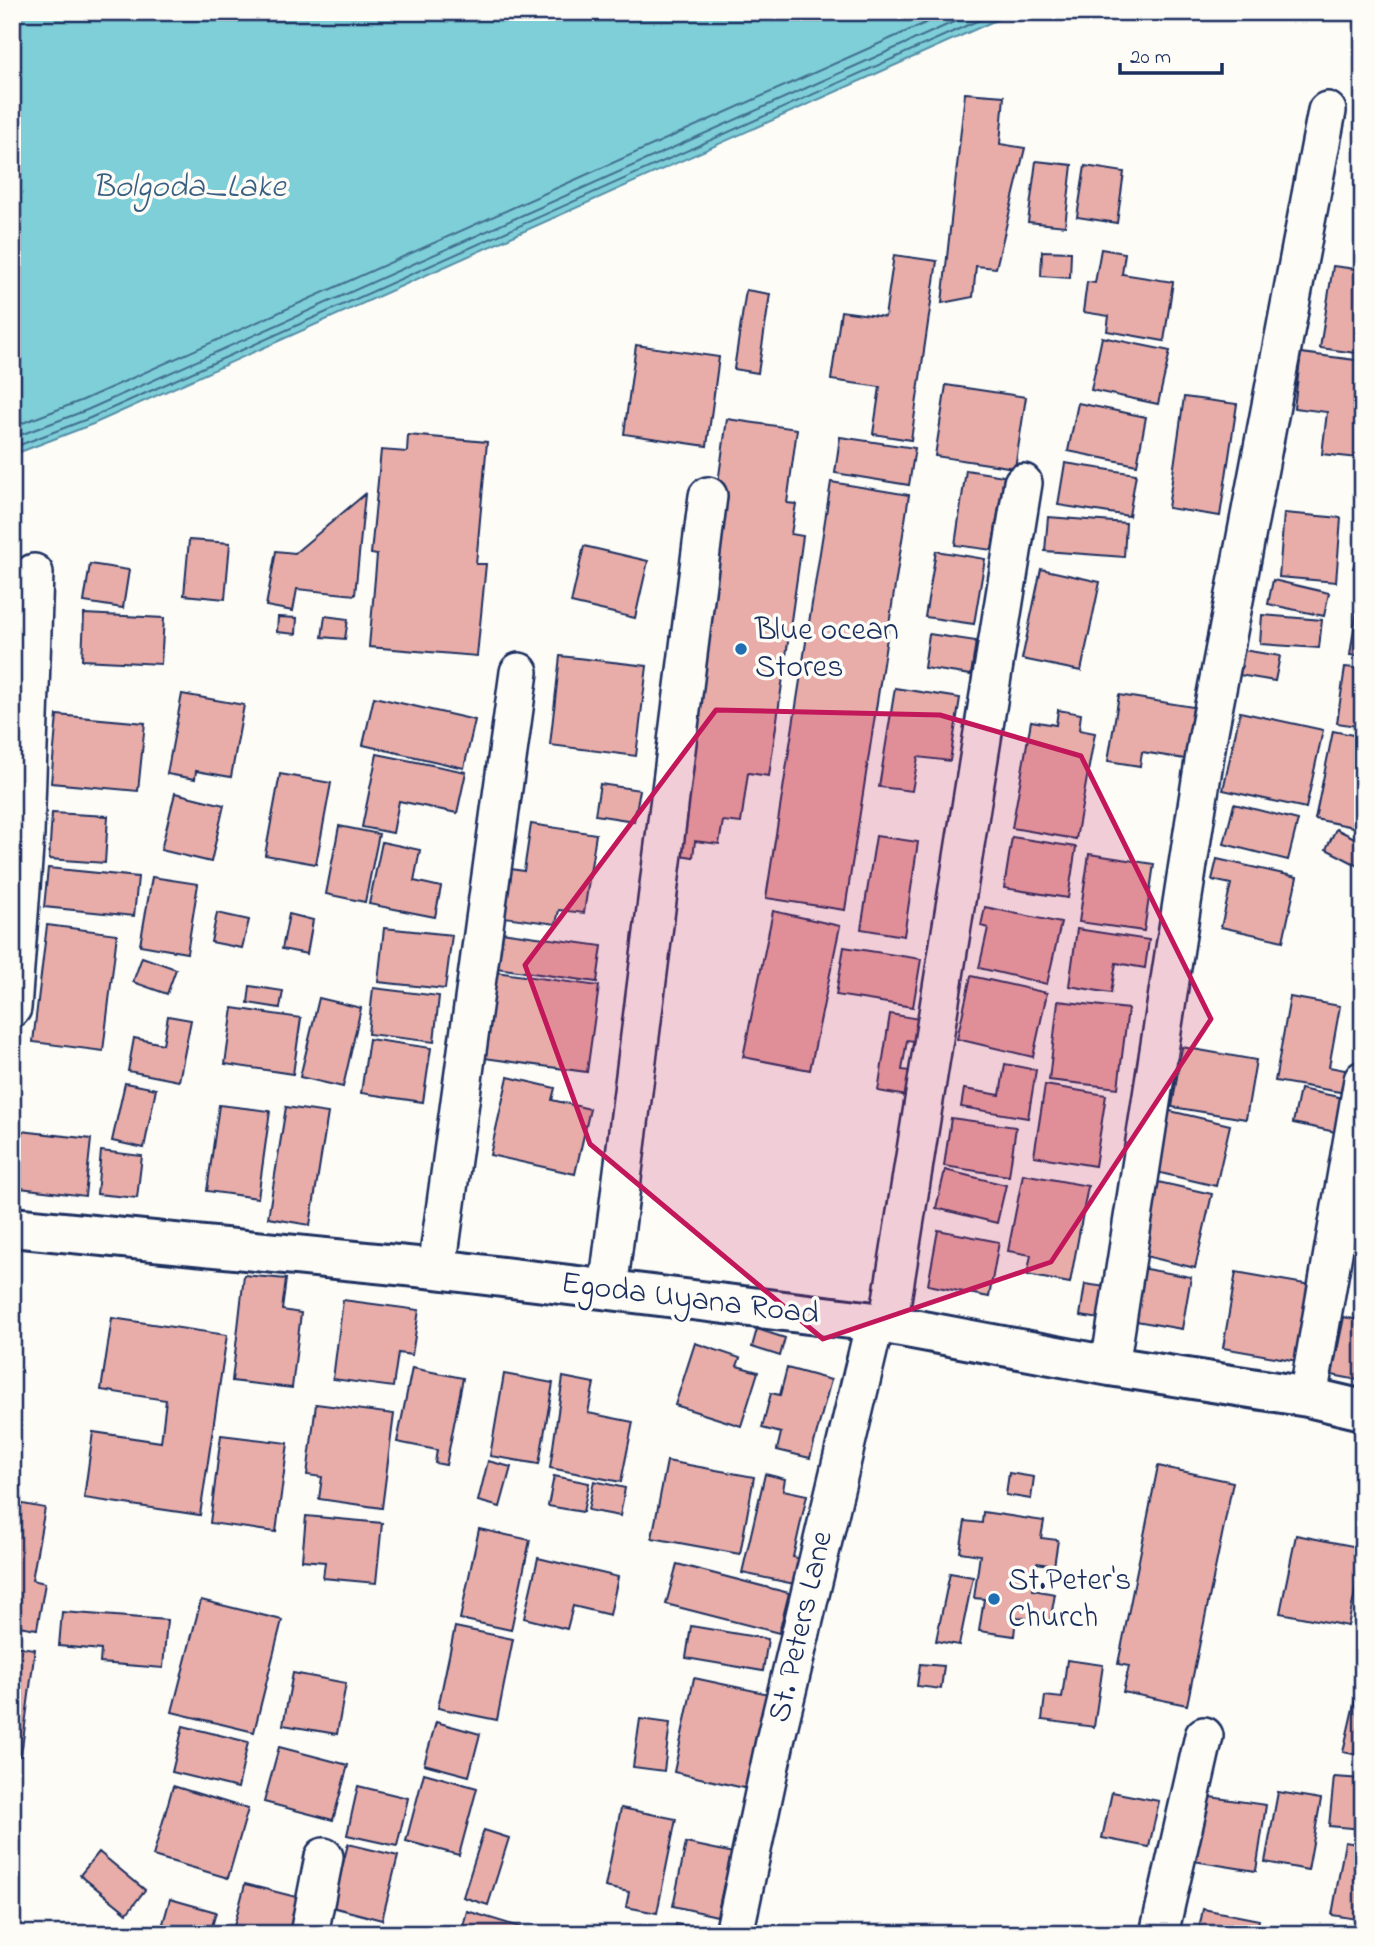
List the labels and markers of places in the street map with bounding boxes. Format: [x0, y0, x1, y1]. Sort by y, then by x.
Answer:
place label: Blue ocean Stores [754, 608, 899, 692]
marker: Blue ocean Stores [733, 641, 749, 657]
place label: St.Peter's Church [1008, 1558, 1131, 1642]
marker: St.Peter's Church [986, 1591, 1002, 1607]

